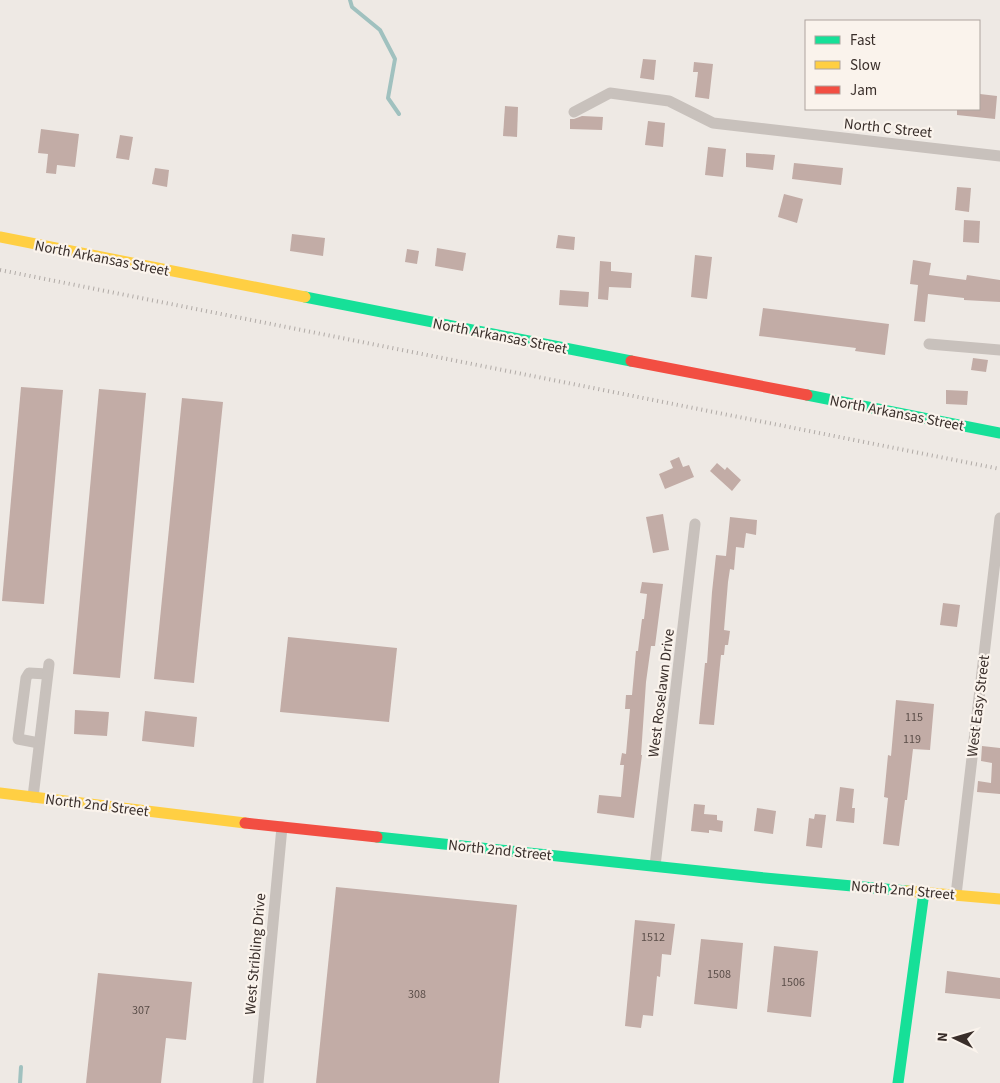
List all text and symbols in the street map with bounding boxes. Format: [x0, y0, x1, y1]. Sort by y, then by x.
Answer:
legend [805, 20, 980, 110]
text: Fast [850, 30, 876, 51]
text: Slow [850, 55, 881, 76]
text: Jam [850, 80, 877, 101]
street label: North C Street [843, 113, 933, 144]
street label: North Arkansas Street [33, 235, 171, 282]
street label: North Arkansas Street [431, 313, 569, 360]
street label: North Arkansas Street [828, 390, 966, 437]
street label: West Roselawn Drive [643, 628, 680, 759]
street label: West Easy Street [962, 654, 995, 758]
house number: 115 [905, 709, 923, 726]
house number: 119 [903, 731, 921, 748]
street label: North 2nd Street [44, 789, 150, 822]
street label: North 2nd Street [447, 835, 553, 866]
street label: North 2nd Street [850, 876, 956, 905]
street label: West Stribling Drive [240, 892, 271, 1016]
house number: 1512 [641, 929, 665, 946]
house number: 1508 [707, 966, 731, 983]
house number: 1506 [781, 974, 805, 991]
house number: 308 [408, 986, 426, 1003]
house number: 307 [132, 1002, 150, 1019]
north arrow [930, 1013, 980, 1063]
text: N [933, 1031, 953, 1042]

